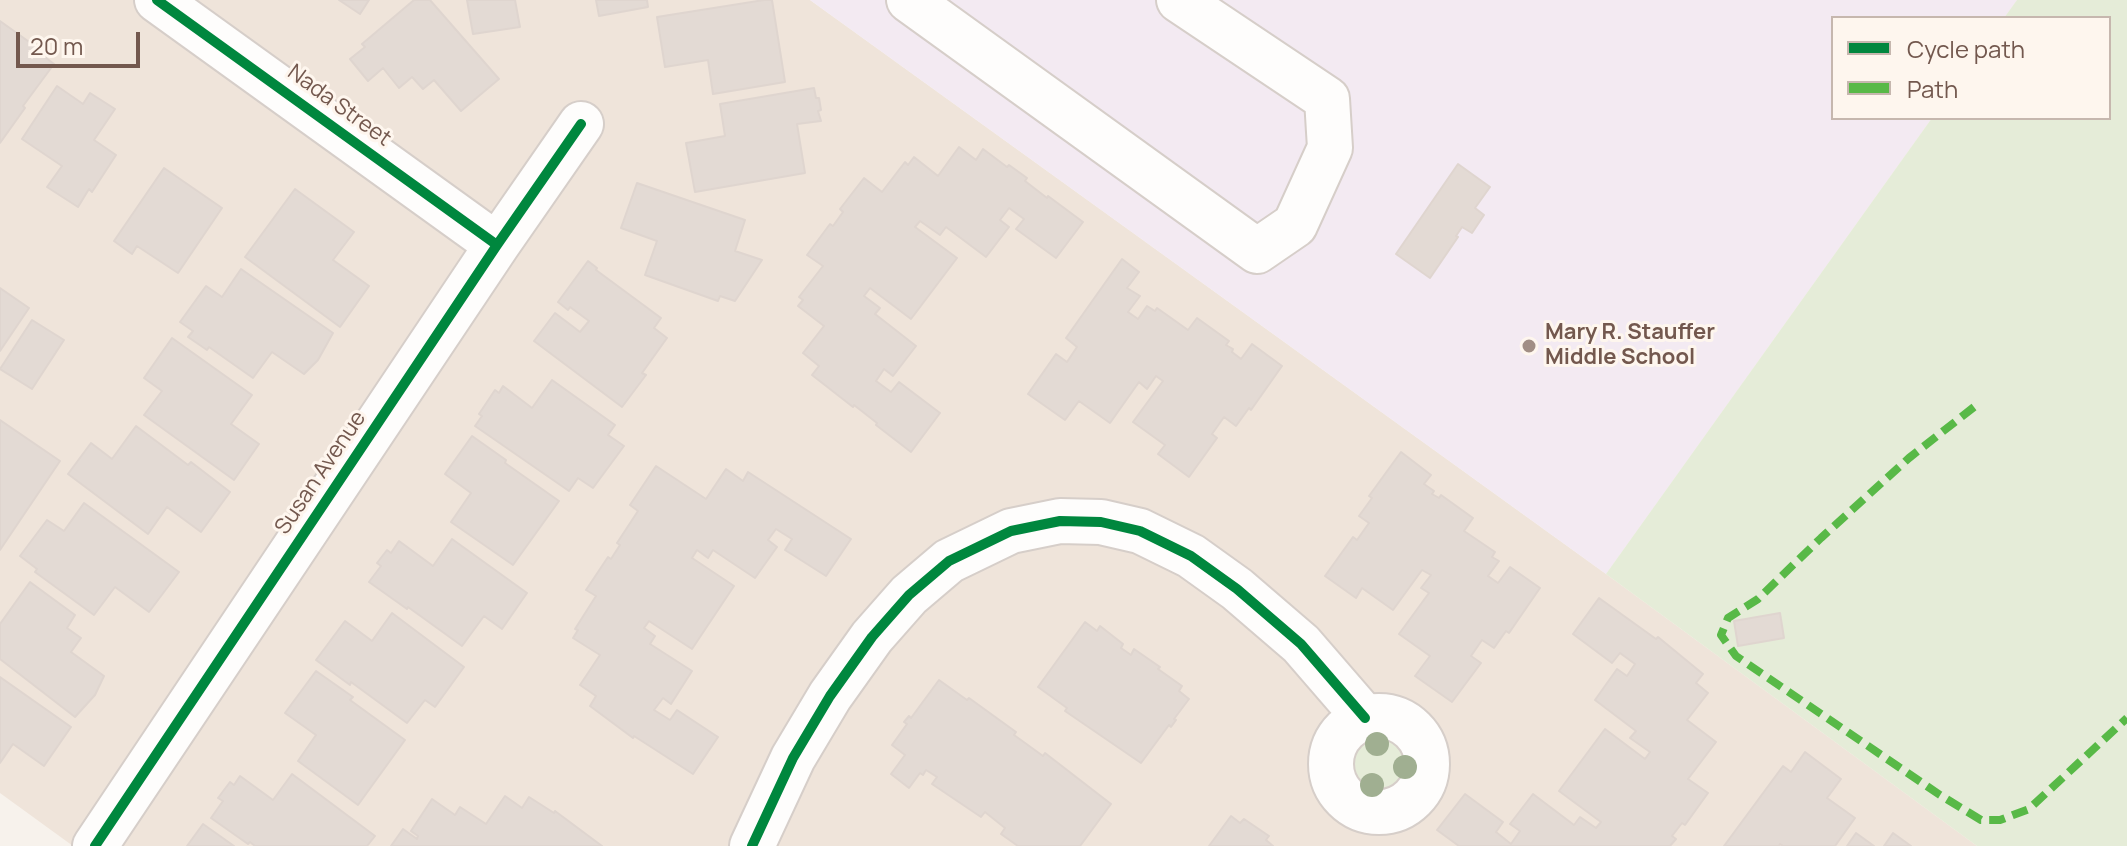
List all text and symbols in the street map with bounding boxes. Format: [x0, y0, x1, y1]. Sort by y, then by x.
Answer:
scale bar [20, 16, 144, 66]
legend [1831, 16, 2111, 120]
text: 20 m [30, 29, 83, 62]
text: Cycle path [1907, 32, 2025, 65]
street label: Nada Street [282, 60, 396, 152]
text: Path [1907, 72, 1958, 105]
place label: Mary R. Stauffer Middle School [1545, 320, 1715, 372]
marker: Mary R. Stauffer Middle School [1520, 337, 1538, 355]
street label: Susan Avenue [270, 406, 372, 540]

